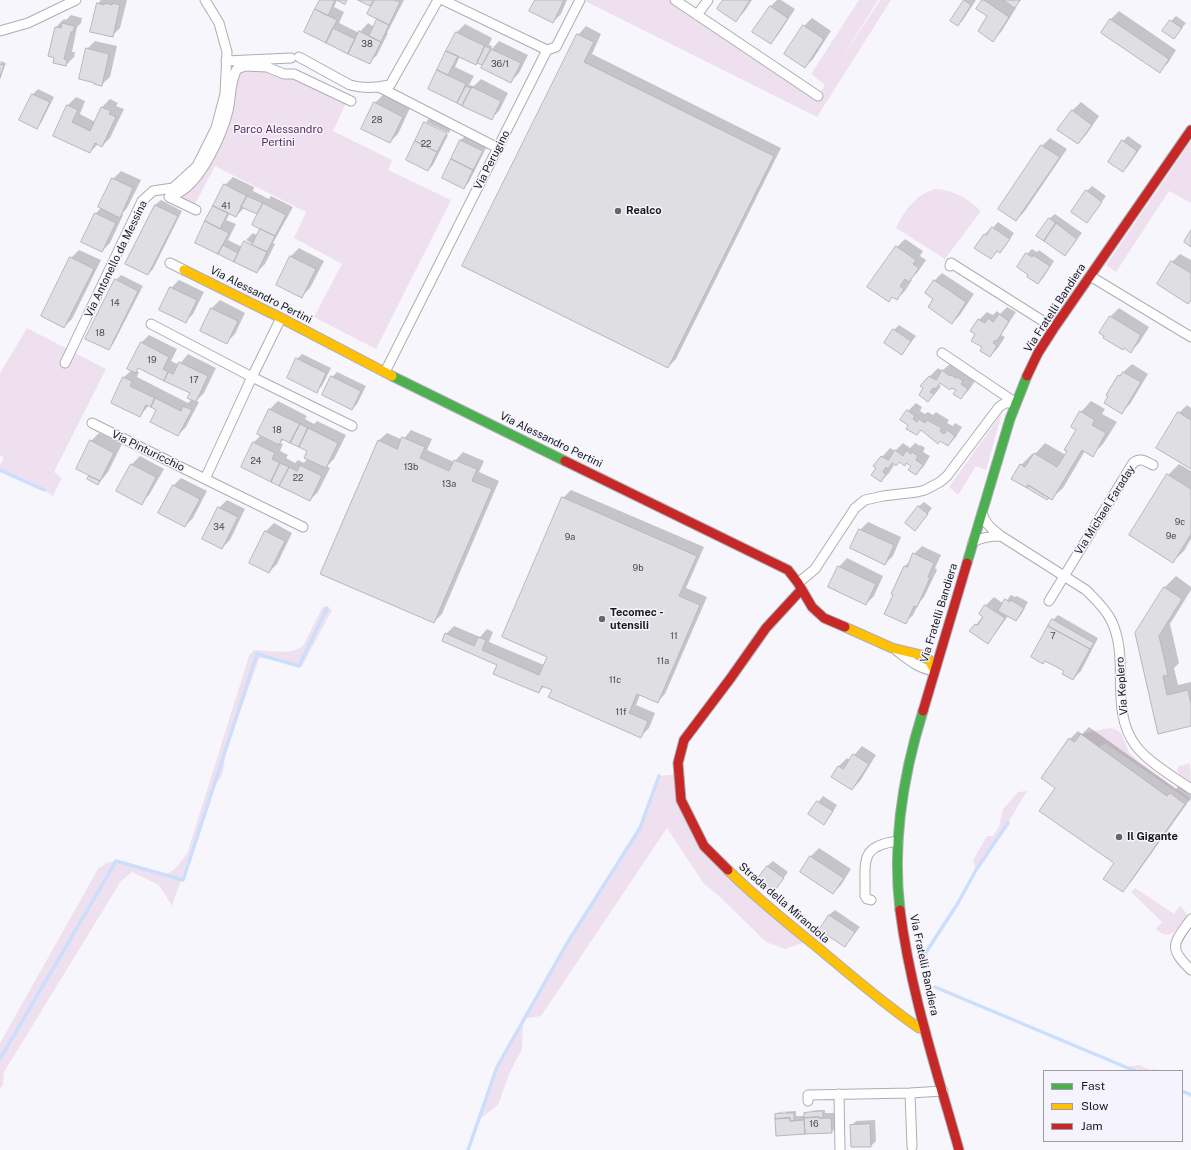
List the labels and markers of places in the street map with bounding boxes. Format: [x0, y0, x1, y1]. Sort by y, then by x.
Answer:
place label: Realco [626, 204, 662, 218]
marker: Realco [613, 206, 623, 216]
place label: Tecomec - utensili [610, 606, 664, 632]
marker: Tecomec - utensili [597, 614, 607, 624]
place label: Il Gigante [1127, 830, 1178, 844]
marker: Il Gigante [1114, 832, 1124, 842]

